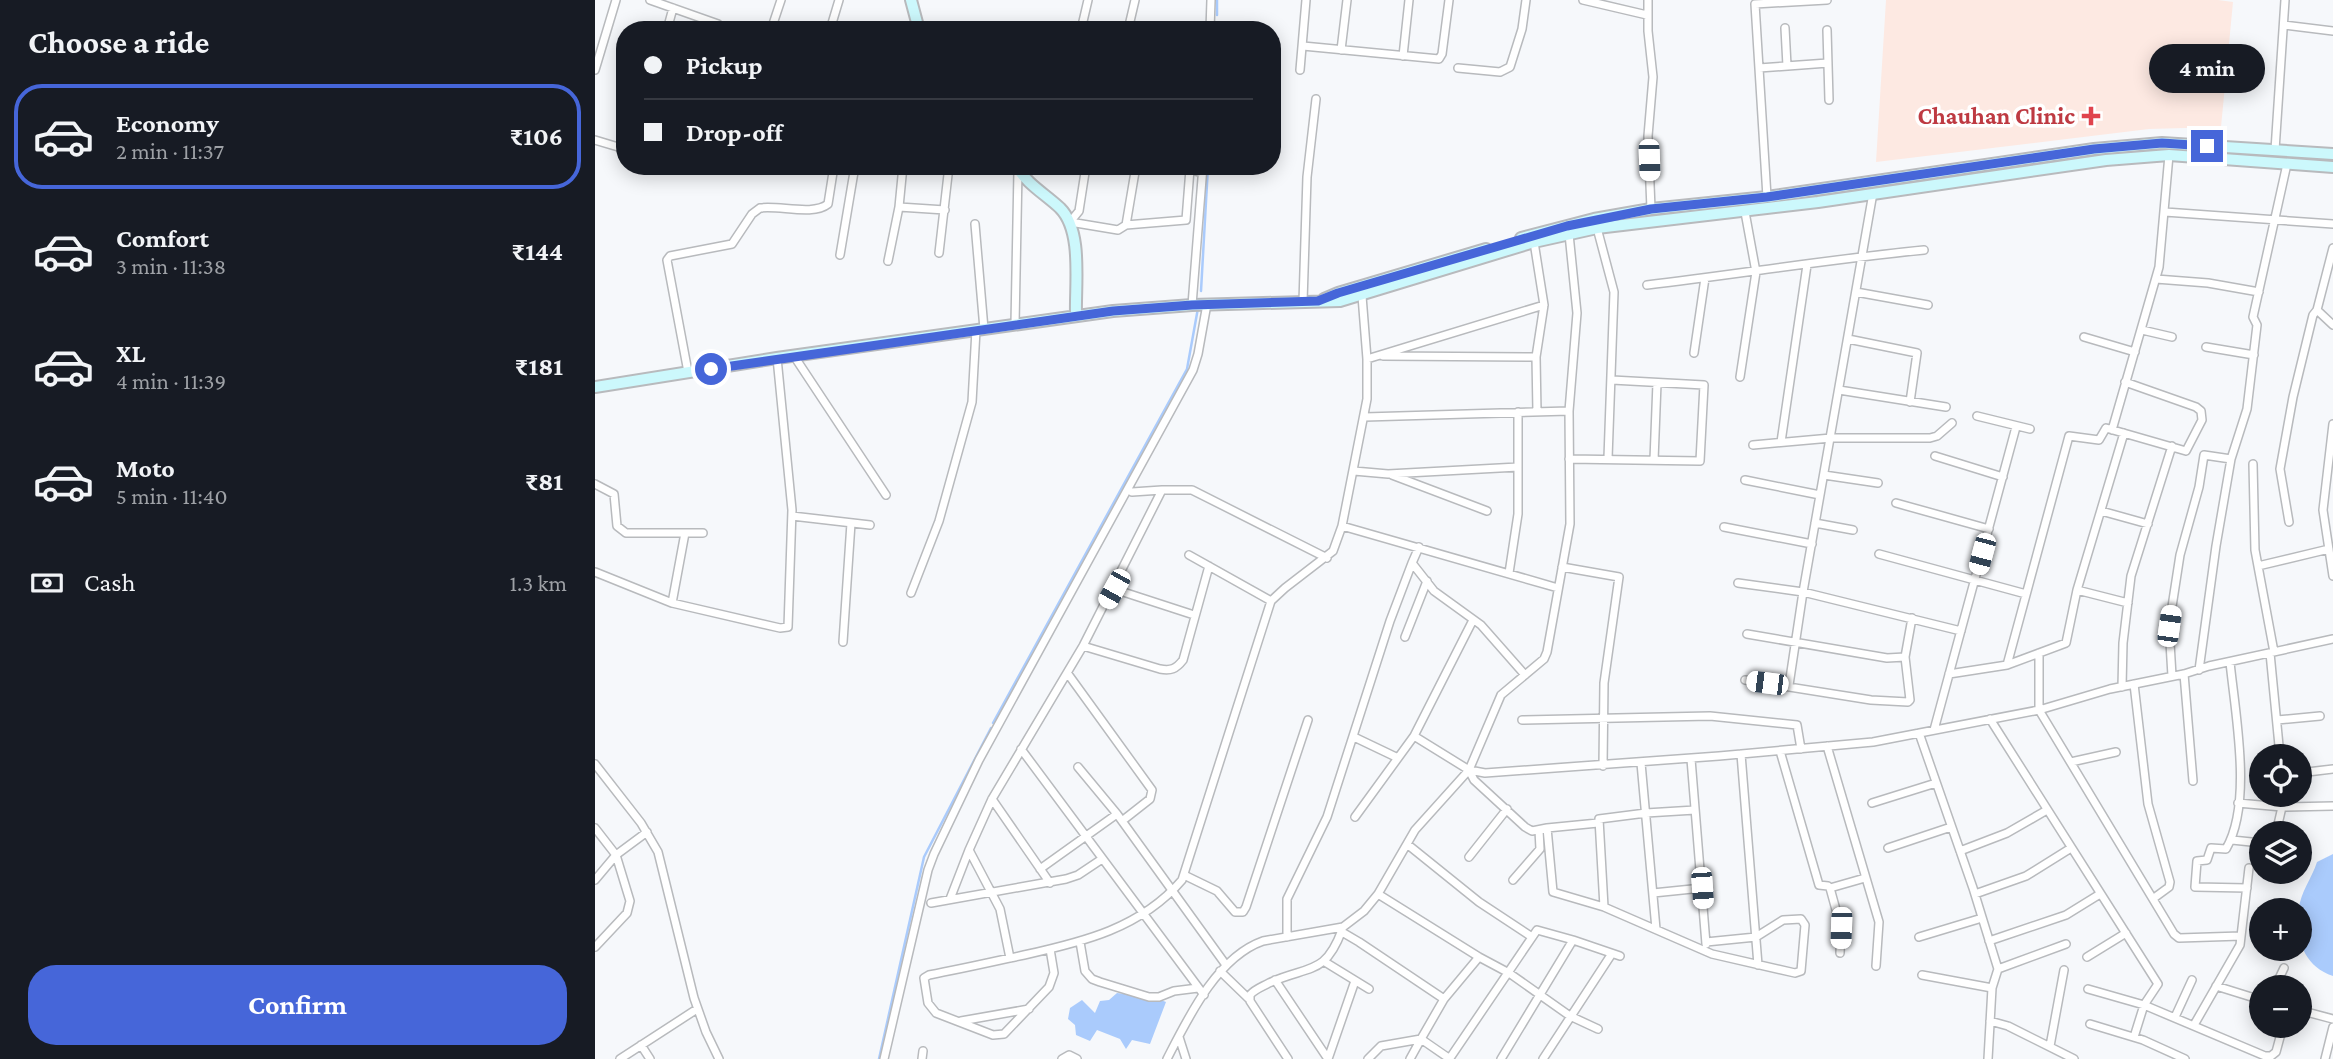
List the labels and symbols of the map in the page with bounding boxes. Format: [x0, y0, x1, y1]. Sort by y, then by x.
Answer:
callout: 4 min [2149, 44, 2265, 94]
place label: Chauhan Clinic [1917, 102, 2075, 129]
marker: Chauhan Clinic [2081, 106, 2101, 126]
route end [2191, 130, 2223, 162]
car [1638, 139, 1661, 181]
route start [695, 353, 727, 385]
car [1967, 531, 1998, 577]
car [1095, 566, 1134, 612]
car [2156, 604, 2183, 648]
car [1745, 670, 1790, 696]
car [1691, 866, 1714, 910]
car [1830, 907, 1853, 949]

